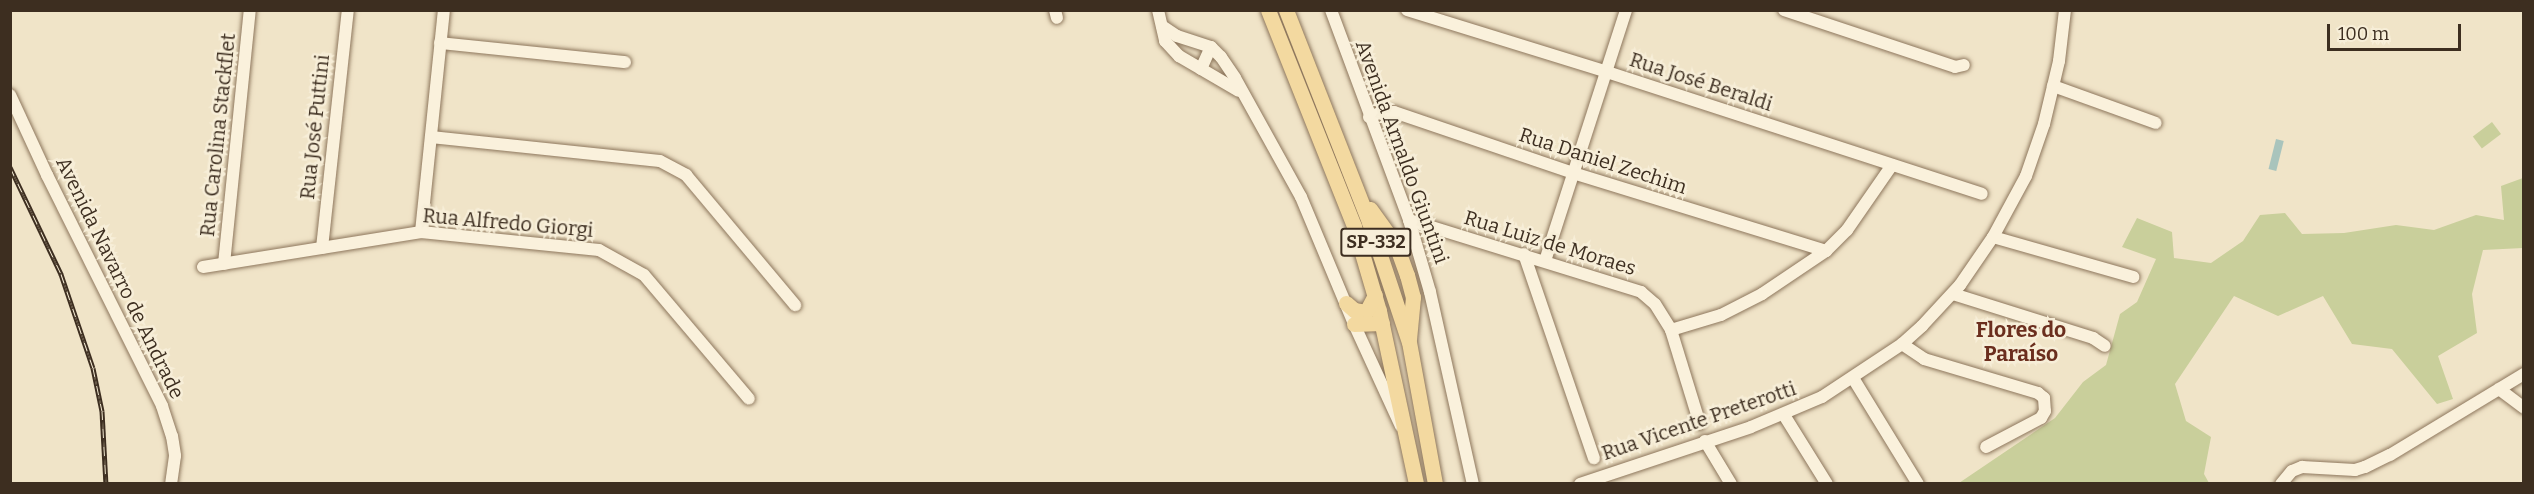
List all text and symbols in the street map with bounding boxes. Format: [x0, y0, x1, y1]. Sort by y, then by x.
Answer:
scale bar [2330, 12, 2464, 50]
text: 100 m [2338, 23, 2389, 45]
street label: Rua Carolina Stackflet [195, 32, 241, 238]
street label: Avenida Arnaldo Giuntini [1350, 37, 1454, 267]
street label: Rua José Beraldi [1627, 48, 1775, 116]
street label: Rua José Puttini [295, 53, 335, 201]
street label: Rua Daniel Zechim [1516, 123, 1690, 199]
street label: Avenida Navarro de Andrade [51, 153, 189, 403]
street label: Rua Alfredo Giorgi [422, 204, 594, 242]
street label: Rua Luiz de Moraes [1461, 205, 1639, 281]
road number: SP-332 [1340, 227, 1412, 257]
district label: Flores do Paraíso [1976, 317, 2066, 367]
street label: Rua Vicente Preterotti [1599, 376, 1799, 466]

